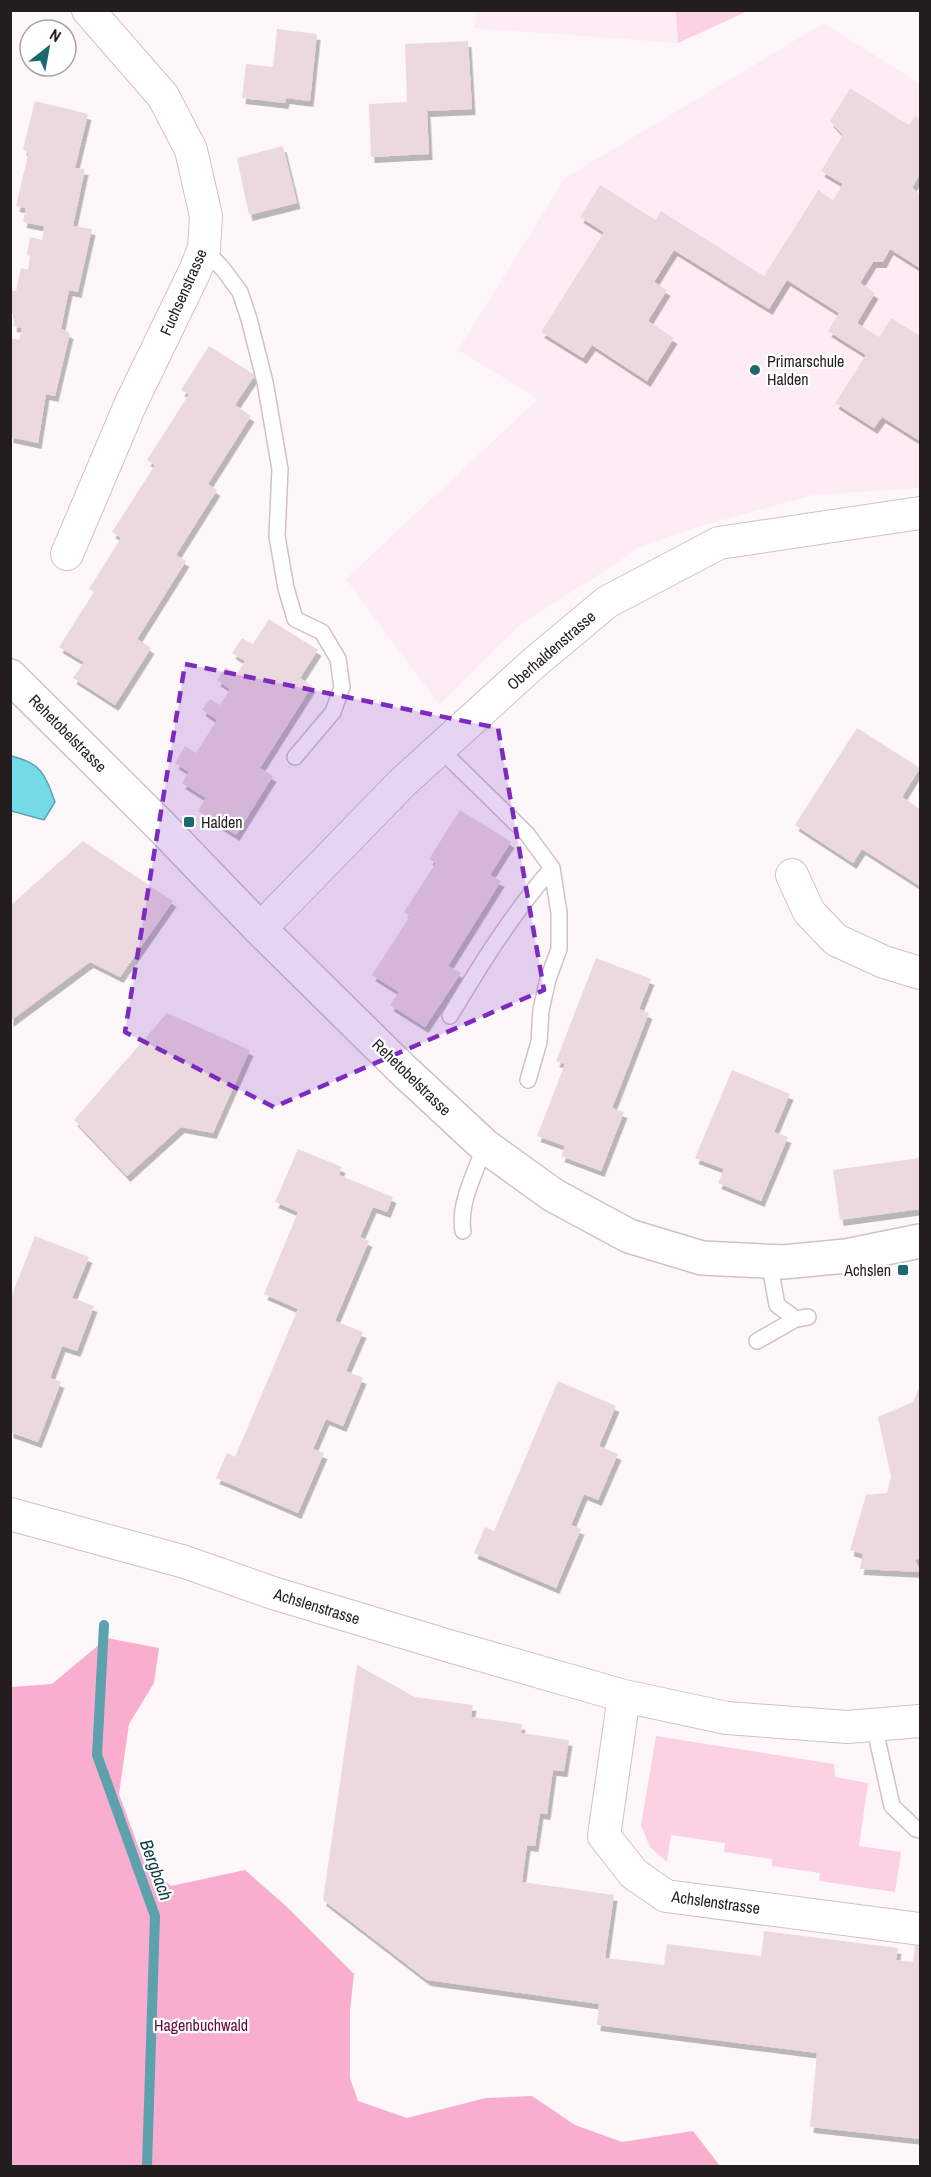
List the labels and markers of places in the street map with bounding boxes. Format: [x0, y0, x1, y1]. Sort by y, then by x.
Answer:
place label: Primarschule Halden [767, 350, 844, 390]
marker: Primarschule Halden [748, 363, 762, 377]
place label: Halden [201, 811, 243, 833]
marker: Halden [182, 815, 196, 829]
place label: Achslen [843, 1259, 891, 1281]
marker: Achslen [896, 1263, 910, 1277]

